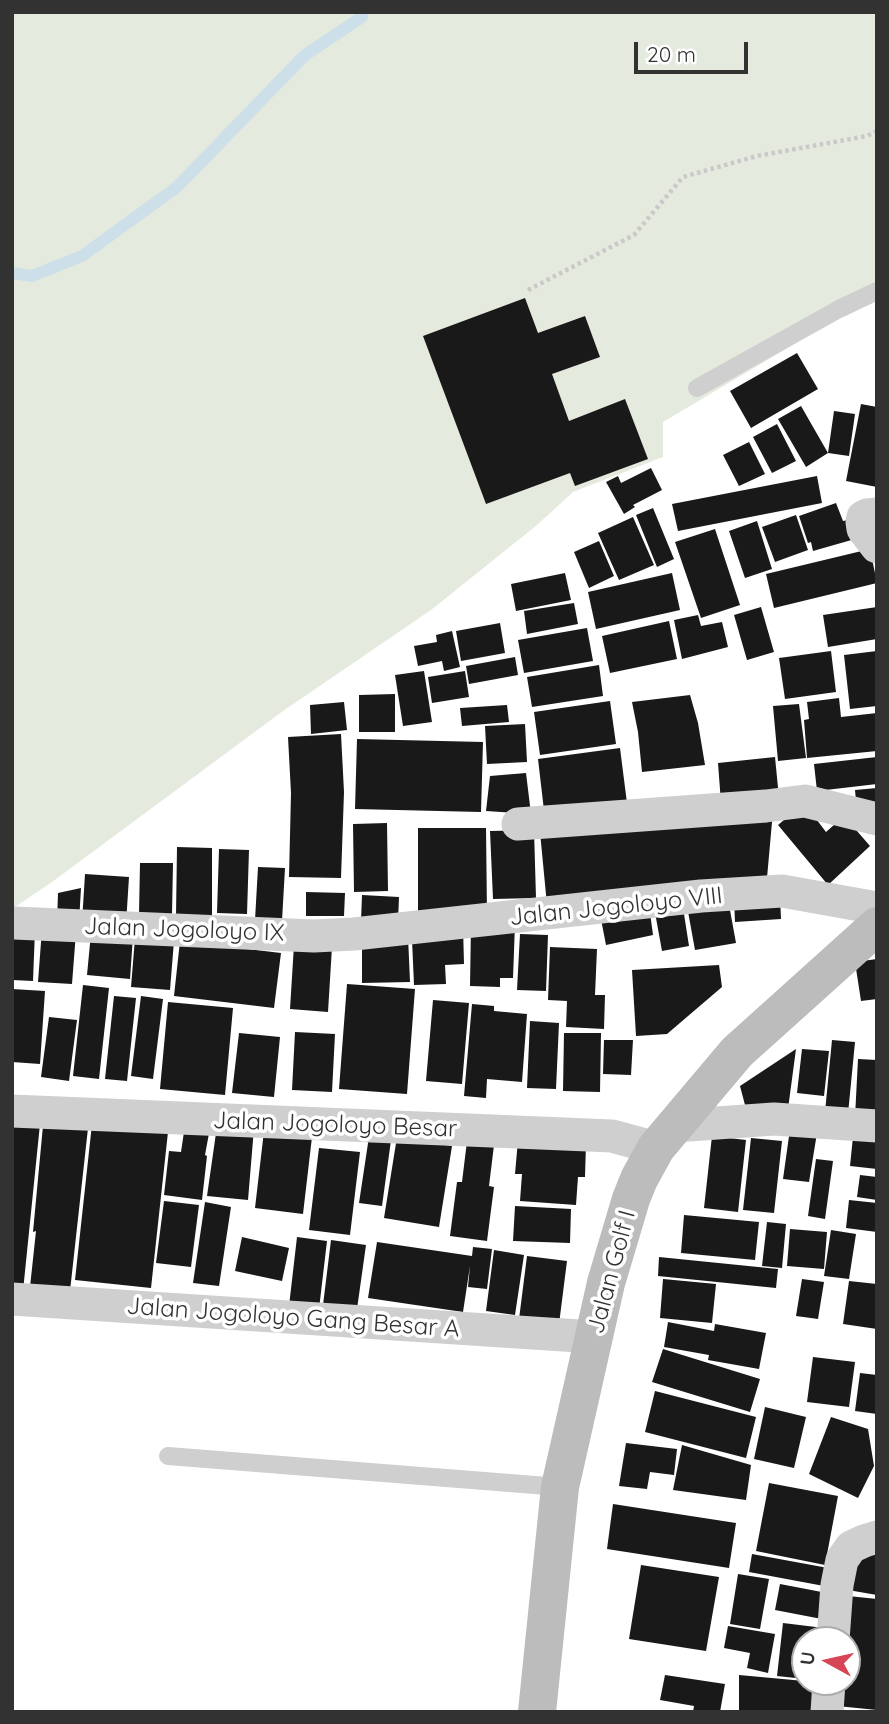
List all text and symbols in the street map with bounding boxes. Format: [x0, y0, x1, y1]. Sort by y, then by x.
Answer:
scale bar [637, 28, 751, 72]
text: 20 m [647, 41, 696, 67]
street label: Jalan Jogoloyo VIII [508, 881, 724, 933]
street label: Jalan Jogoloyo IX [83, 912, 285, 948]
street label: Jalan Jogoloyo Besar [212, 1106, 458, 1144]
street label: Jalan Golf I [582, 1207, 642, 1337]
street label: Jalan Jogoloyo Gang Besar A [126, 1292, 460, 1344]
north arrow [791, 1626, 861, 1696]
text: U [794, 1650, 820, 1667]

